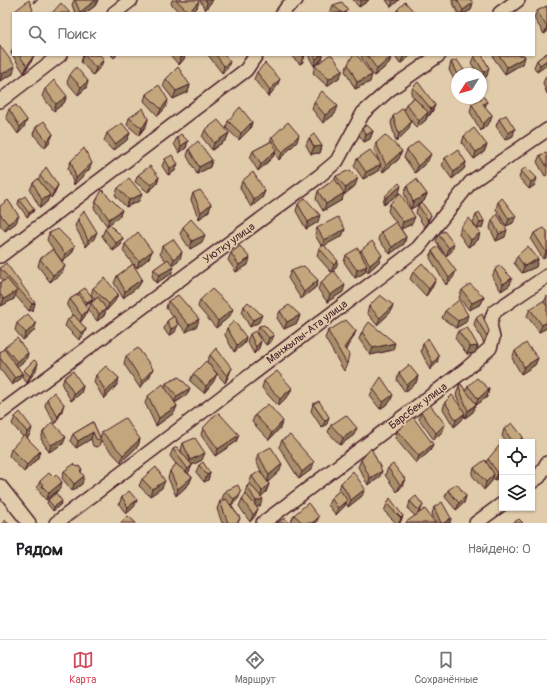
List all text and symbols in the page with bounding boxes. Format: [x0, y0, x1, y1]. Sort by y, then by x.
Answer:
search box [12, 12, 535, 56]
icon: search [26, 23, 48, 45]
text: Поиск [58, 25, 97, 44]
north arrow [451, 68, 487, 104]
street label: Уютку улица [201, 220, 257, 266]
street label: Манжылы-Ата улица [264, 297, 350, 367]
street label: Барсбек улица [386, 380, 450, 432]
map controls [499, 439, 535, 511]
button: locate [499, 439, 535, 475]
button: layers [499, 475, 535, 511]
text: Рядом [16, 539, 63, 560]
text: Найдено: 0 [468, 541, 531, 557]
tab: Карта [69, 649, 96, 686]
tab: Маршрут [235, 649, 276, 686]
tab: Сохранённые [414, 649, 478, 686]

